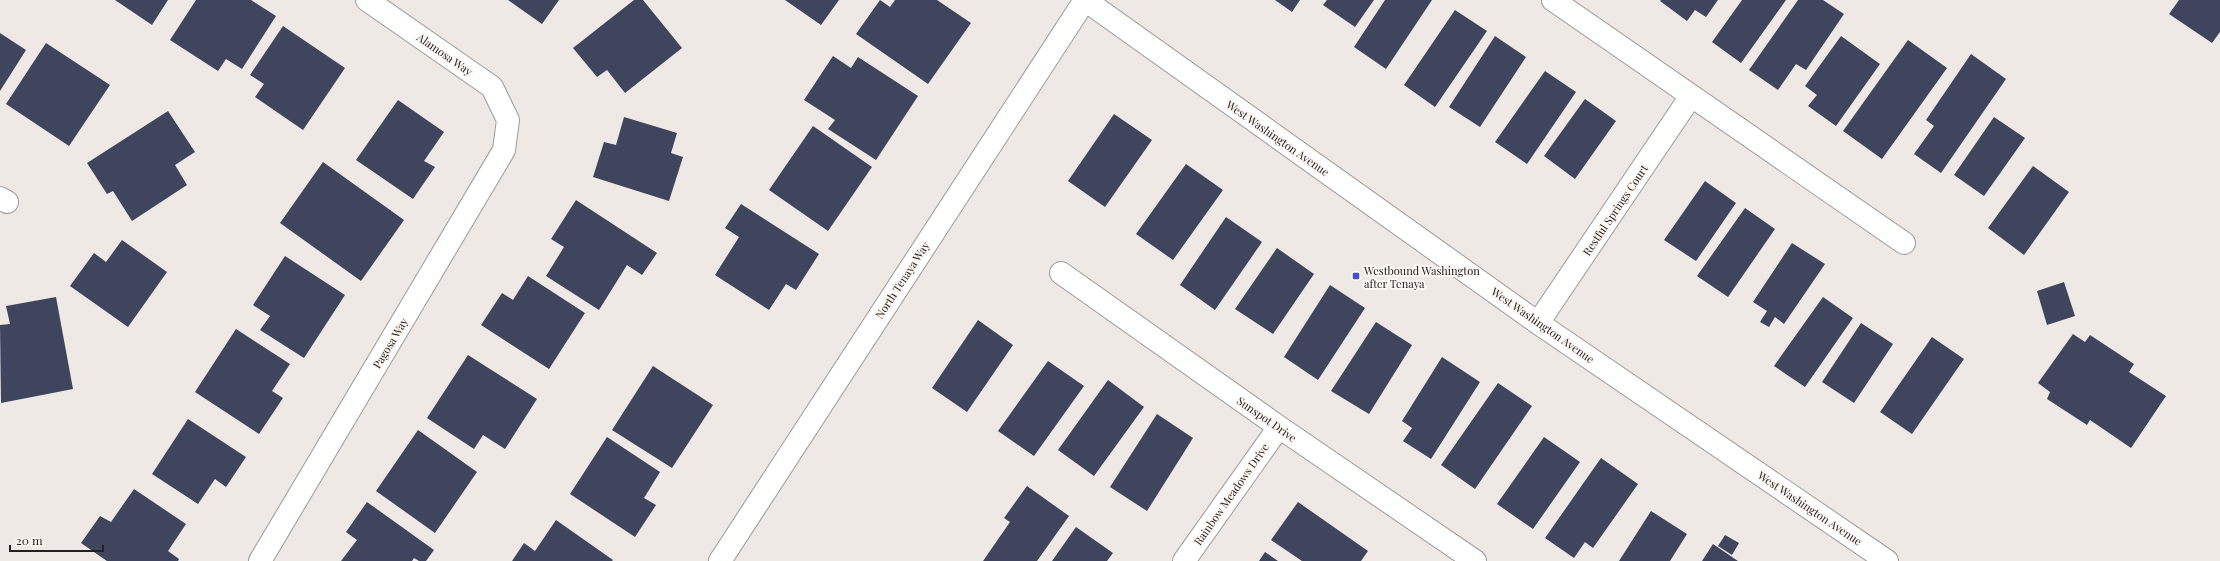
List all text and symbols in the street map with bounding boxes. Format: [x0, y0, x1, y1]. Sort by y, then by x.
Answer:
street label: Alamosa Way [414, 29, 476, 79]
street label: West Washington Avenue [1223, 96, 1333, 180]
street label: Restful Springs Court [1579, 162, 1651, 258]
street label: North Tenaya Way [872, 238, 933, 321]
place label: Westbound Washington after Tenaya [1363, 263, 1480, 291]
marker: Westbound Washington after Tenaya [1351, 271, 1361, 281]
street label: West Washington Avenue [1488, 283, 1598, 367]
street label: Pagosa Way [369, 315, 411, 371]
street label: Sunspot Drive [1234, 393, 1300, 445]
street label: Rainbow Meadows Drive [1190, 440, 1272, 548]
street label: West Washington Avenue [1754, 467, 1865, 549]
scale bar [10, 527, 103, 553]
text: 20 m [16, 532, 43, 548]

